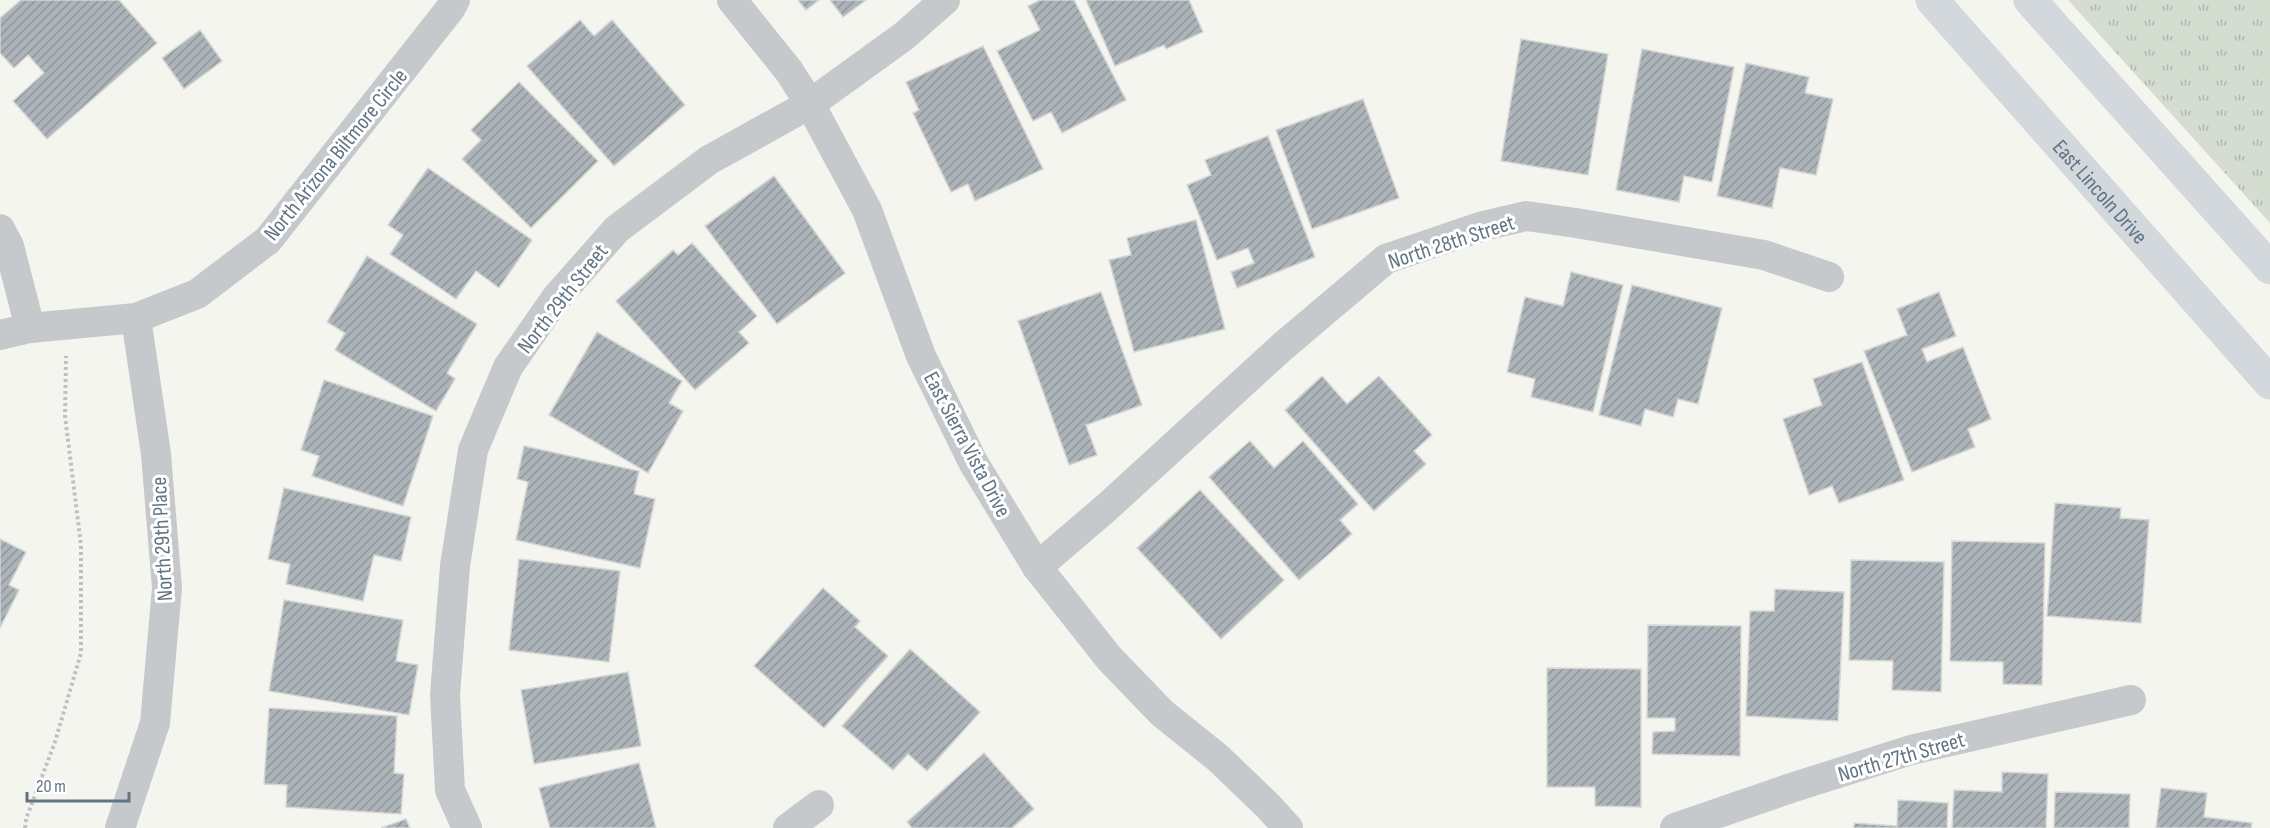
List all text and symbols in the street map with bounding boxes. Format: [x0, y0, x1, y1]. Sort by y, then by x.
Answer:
street label: North Arizona Biltmore Circle [258, 63, 414, 246]
street label: East Lincoln Drive [2046, 134, 2153, 250]
street label: North 28th Street [1385, 209, 1518, 276]
street label: North 29th Street [512, 239, 614, 359]
street label: East Sierra Vista Drive [917, 367, 1016, 522]
street label: North 29th Place [146, 476, 179, 602]
street label: North 27th Street [1835, 726, 1968, 788]
scale bar [27, 765, 129, 803]
text: 20 m [36, 776, 66, 797]

